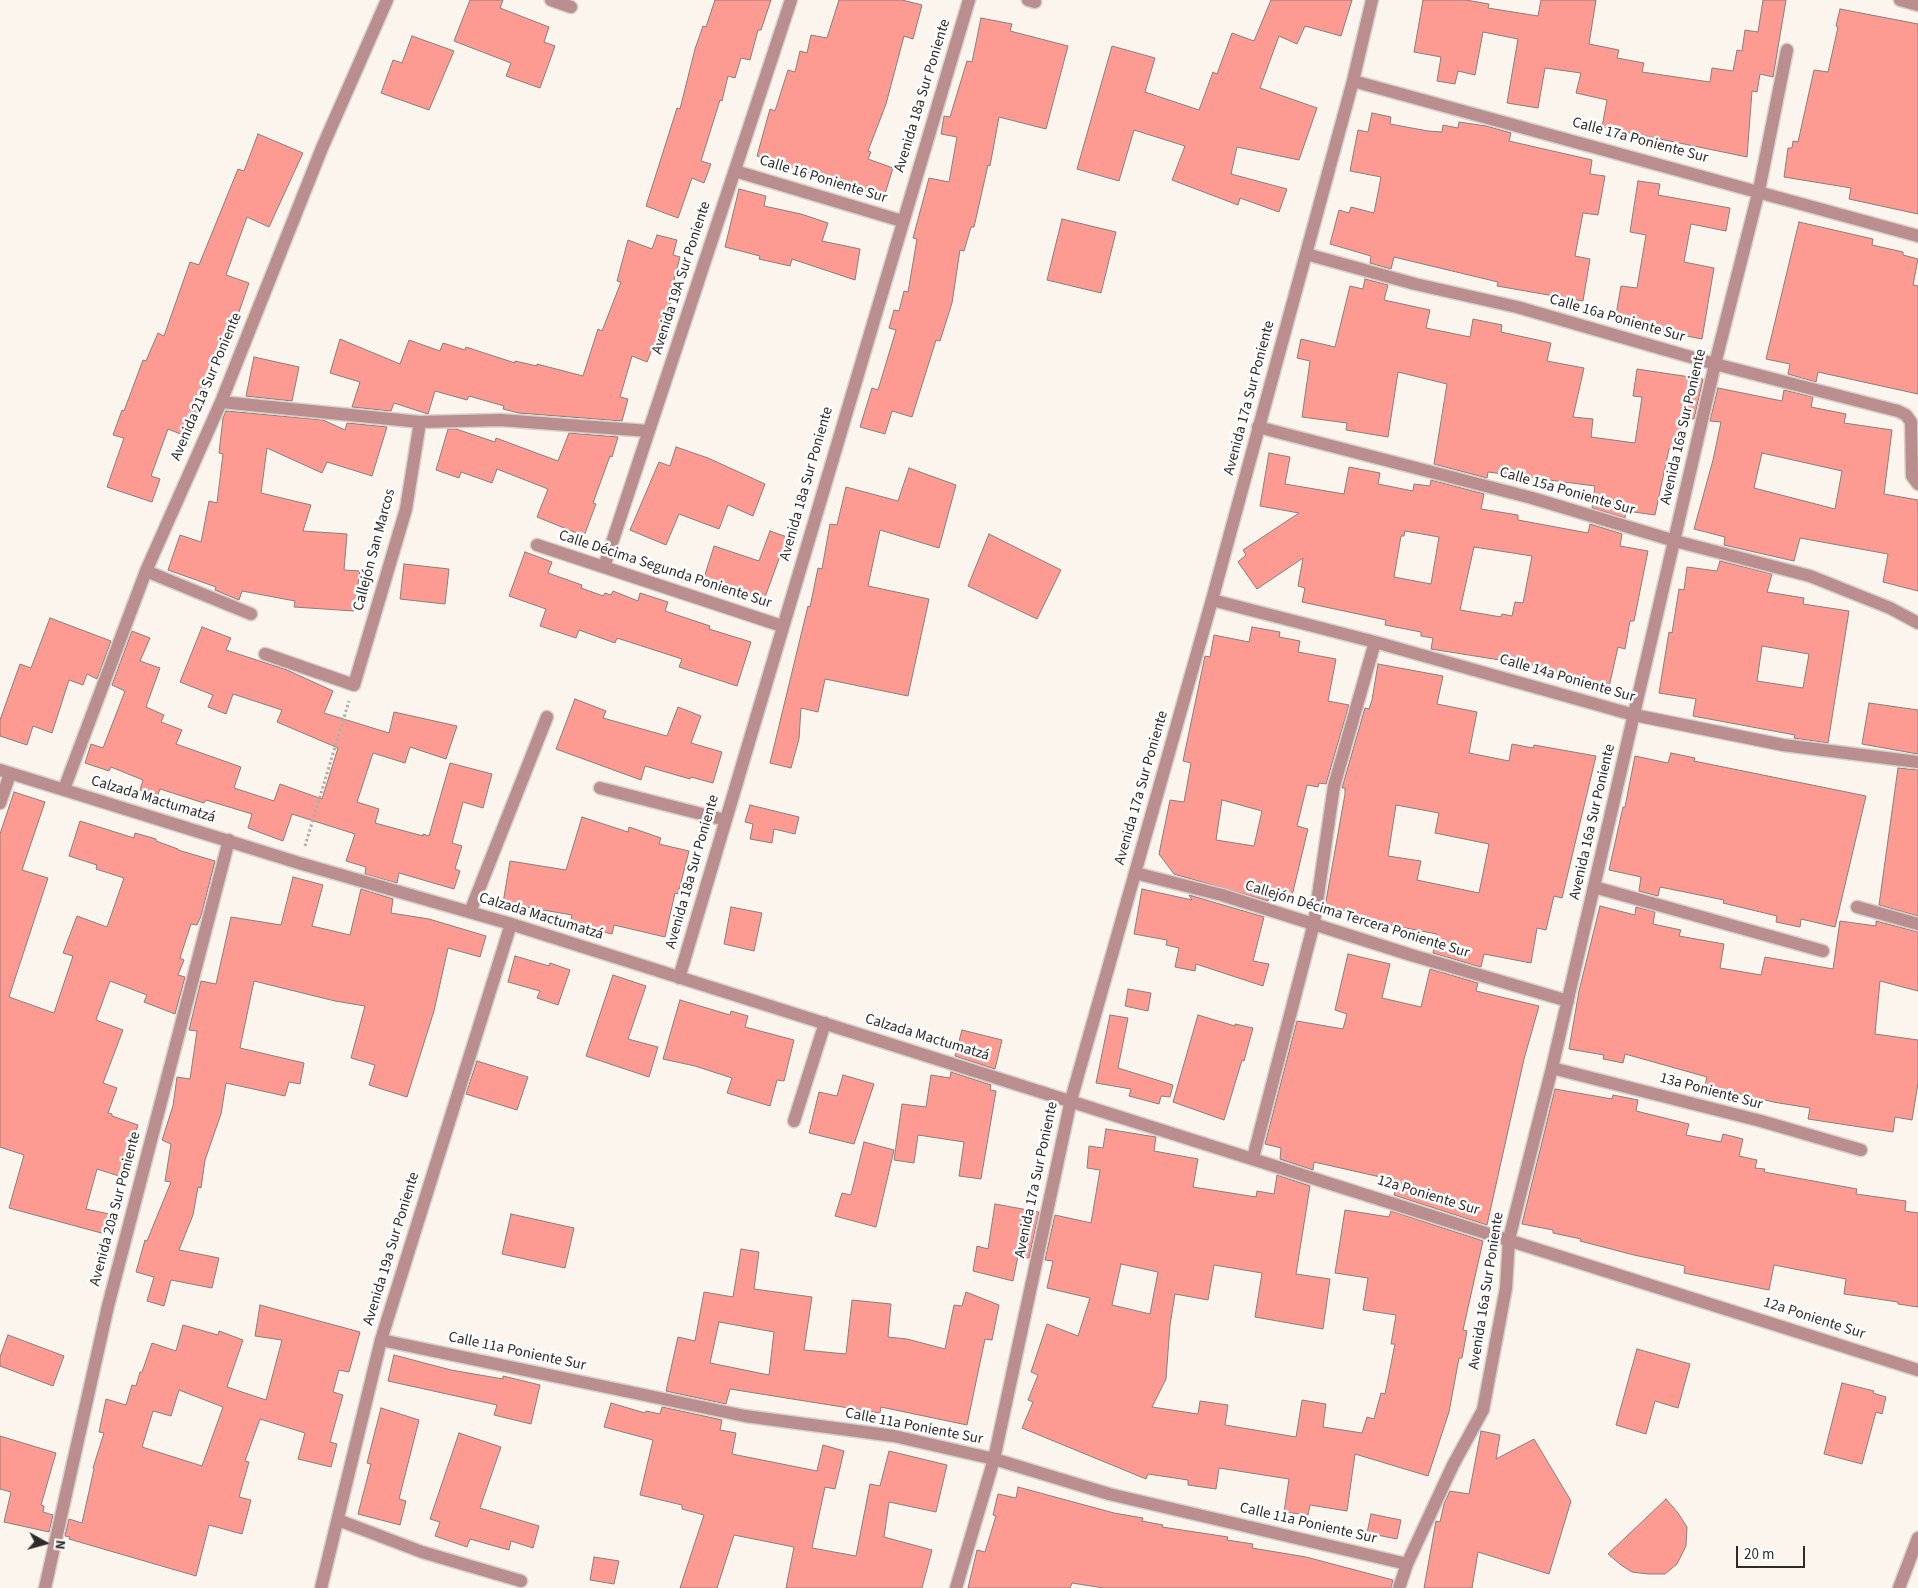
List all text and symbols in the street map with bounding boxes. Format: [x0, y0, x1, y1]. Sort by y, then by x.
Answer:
street label: Avenida 18a Sur Poniente [891, 17, 955, 175]
street label: Calle 17a Poniente Sur [1570, 114, 1710, 168]
street label: Calle 16 Poniente Sur [757, 152, 889, 208]
street label: Avenida 19A Sur Poniente [649, 199, 715, 357]
street label: Calle 16a Poniente Sur [1547, 291, 1687, 347]
street label: Avenida 21a Sur Poniente [168, 310, 246, 464]
street label: Avenida 17a Sur Poniente [1221, 319, 1279, 477]
street label: Avenida 16a Sur Poniente [1657, 347, 1711, 507]
street label: Avenida 18a Sur Poniente [776, 405, 838, 563]
street label: Calle 15a Poniente Sur [1497, 464, 1637, 520]
street label: Callejón San Marcos [350, 487, 400, 613]
street label: Calle Décima Segunda Poniente Sur [556, 527, 774, 613]
street label: Calle 14a Poniente Sur [1497, 651, 1637, 707]
street label: Avenida 17a Sur Poniente [1111, 709, 1173, 867]
street label: Avenida 16a Sur Poniente [1566, 742, 1620, 902]
street label: Calzada Mactumatzá [89, 772, 217, 828]
street label: Avenida 18a Sur Poniente [662, 793, 724, 951]
street label: Callejón Décima Tercera Poniente Sur [1243, 877, 1471, 963]
street label: Calzada Mactumatzá [477, 889, 605, 945]
street label: Calzada Mactumatzá [863, 1010, 991, 1066]
street label: 13a Poniente Sur [1657, 1070, 1765, 1114]
street label: Avenida 17a Sur Poniente [1012, 1100, 1062, 1260]
street label: Avenida 20a Sur Poniente [87, 1130, 145, 1288]
street label: Avenida 19a Sur Poniente [360, 1170, 424, 1328]
street label: 12a Poniente Sur [1375, 1172, 1481, 1220]
street label: Avenida 16a Sur Poniente [1466, 1211, 1508, 1371]
street label: 12a Poniente Sur [1761, 1294, 1867, 1344]
street label: Calle 11a Poniente Sur [447, 1329, 587, 1375]
street label: Calle 11a Poniente Sur [843, 1405, 985, 1449]
street label: Calle 11a Poniente Sur [1238, 1499, 1378, 1549]
north arrow [20, 1518, 70, 1568]
scale bar [1738, 1536, 1807, 1568]
text: N [49, 1539, 70, 1551]
text: 20 m [1744, 1544, 1774, 1565]

